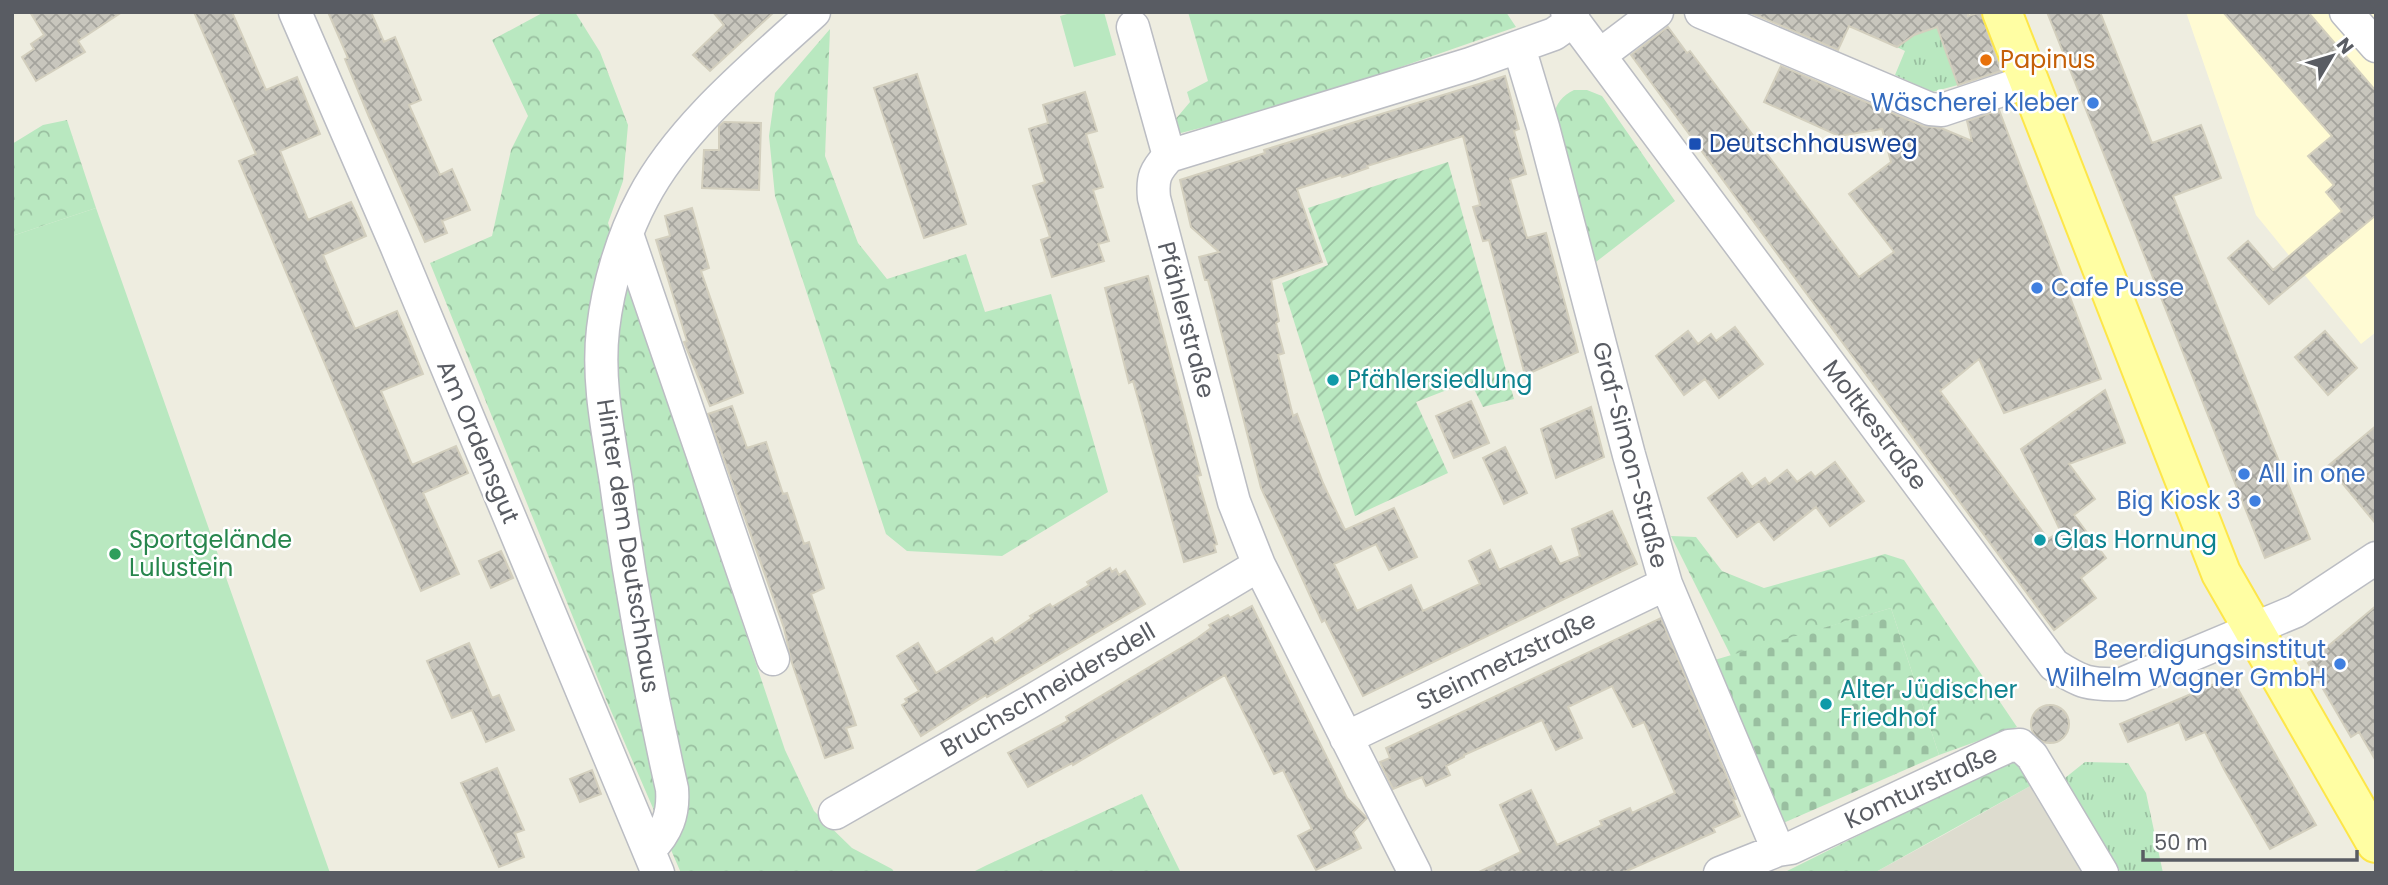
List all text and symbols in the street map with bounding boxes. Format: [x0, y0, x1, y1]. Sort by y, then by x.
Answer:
north arrow [2297, 21, 2367, 91]
text: N [2330, 32, 2360, 60]
place label: Papinus [2000, 43, 2096, 76]
marker: Papinus [1978, 52, 1994, 68]
place label: Wäscherei Kleber [1871, 86, 2079, 119]
marker: Wäscherei Kleber [2085, 95, 2101, 111]
place label: Deutschhausweg [1709, 127, 1918, 160]
marker: Deutschhausweg [1687, 136, 1703, 152]
street label: Pfählerstraße [1150, 238, 1223, 402]
place label: Cafe Pusse [2051, 271, 2184, 304]
marker: Cafe Pusse [2029, 280, 2045, 296]
street label: Graf-Simon-Straße [1584, 338, 1677, 572]
street label: Moltkestraße [1815, 353, 1935, 497]
street label: Am Ordensgut [429, 355, 528, 529]
place label: Pfählersiedlung [1347, 363, 1533, 396]
marker: Pfählersiedlung [1325, 372, 1341, 388]
street label: Hinter dem Deutschhaus [589, 397, 668, 695]
place label: All in one [2258, 457, 2366, 490]
marker: All in one [2236, 466, 2252, 482]
place label: Big Kiosk 3 [2117, 484, 2241, 517]
marker: Big Kiosk 3 [2247, 493, 2263, 509]
place label: Sportgelände Lulustein [129, 523, 292, 584]
place label: Glas Hornung [2054, 523, 2217, 556]
marker: Glas Hornung [2032, 532, 2048, 548]
marker: Sportgelände Lulustein [107, 546, 123, 562]
street label: Steinmetzstraße [1411, 603, 1601, 718]
street label: Bruchschneidersdell [934, 615, 1161, 765]
place label: Beerdigungsinstitut Wilhelm Wagner GmbH [2046, 633, 2326, 694]
marker: Beerdigungsinstitut Wilhelm Wagner GmbH [2332, 656, 2348, 672]
place label: Alter Jüdischer Friedhof [1840, 673, 2018, 734]
marker: Alter Jüdischer Friedhof [1818, 696, 1834, 712]
street label: Komturstraße [1839, 737, 2003, 836]
scale bar [2143, 818, 2356, 862]
text: 50 m [2154, 828, 2208, 857]

